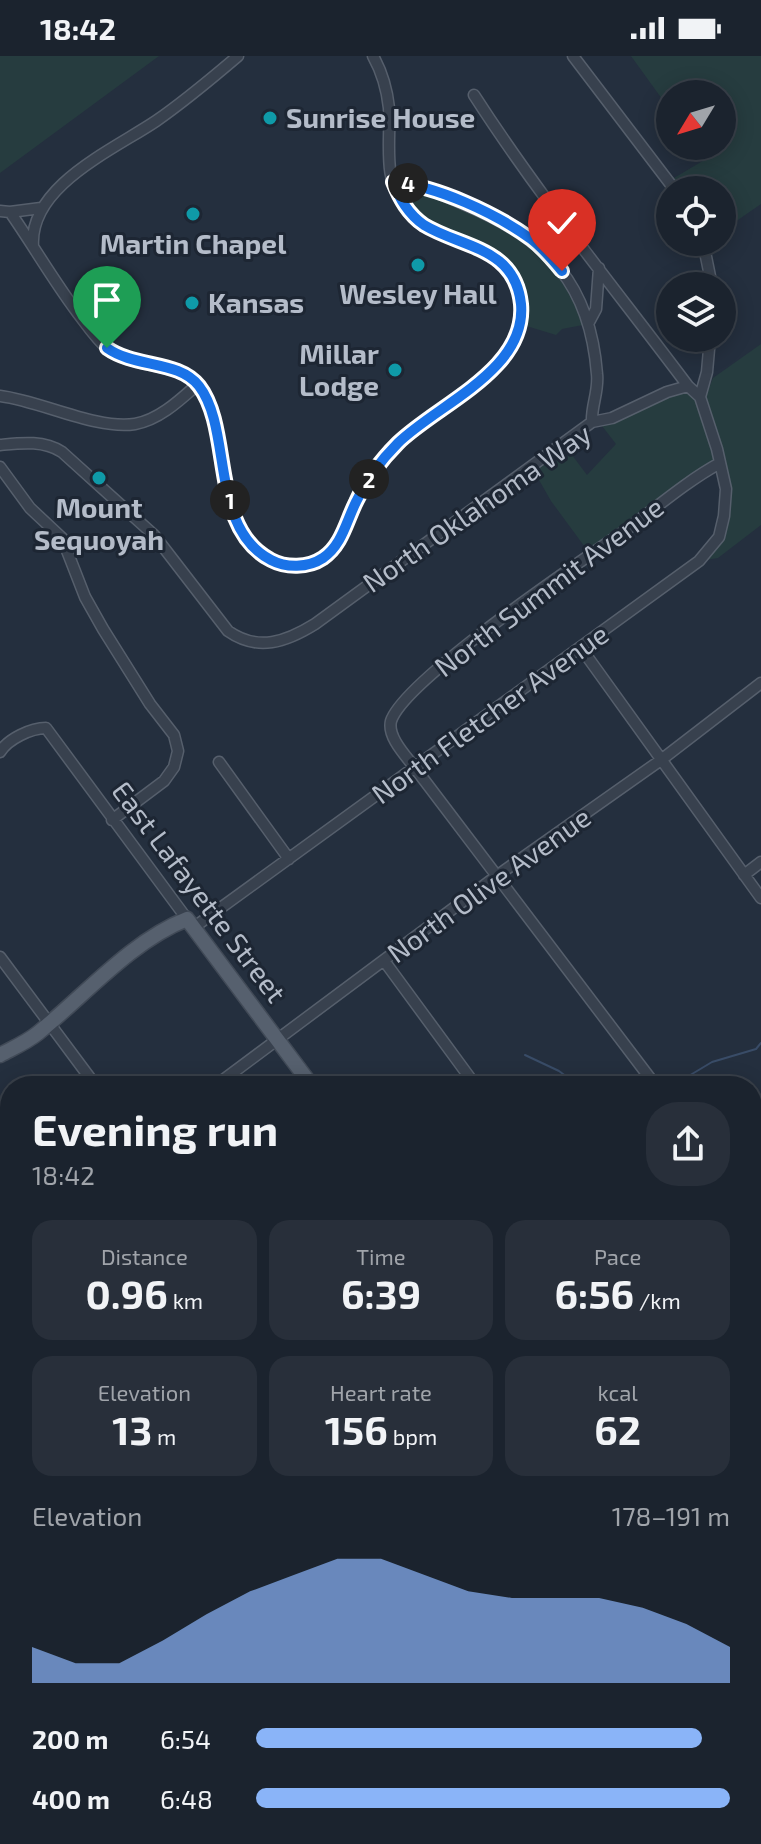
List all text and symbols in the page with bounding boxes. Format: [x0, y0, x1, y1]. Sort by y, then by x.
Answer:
text: 18:42 [40, 10, 116, 46]
north arrow [656, 80, 736, 160]
map controls [656, 80, 736, 352]
place label: Sunrise House [286, 100, 475, 134]
marker: Sunrise House [261, 109, 279, 127]
pin: 4 [388, 163, 428, 203]
text: 4 [401, 170, 415, 196]
button: locate [656, 176, 736, 256]
pin [528, 189, 596, 271]
icon: check [540, 201, 584, 245]
marker: Martin Chapel [184, 205, 202, 223]
place label: Martin Chapel [100, 226, 287, 260]
marker: Wesley Hall [409, 256, 427, 274]
pin [73, 266, 141, 348]
button: layers [656, 272, 736, 352]
place label: Wesley Hall [339, 276, 497, 310]
icon: arrive [85, 278, 129, 322]
place label: Kansas [208, 285, 304, 319]
marker: Kansas [183, 294, 201, 312]
place label: Millar Lodge [299, 336, 379, 402]
marker: Millar Lodge [386, 361, 404, 379]
street label: North Oklahoma Way [356, 415, 597, 599]
pin: 2 [349, 459, 389, 499]
text: 2 [363, 466, 375, 492]
marker: Mount Sequoyah [90, 469, 108, 487]
pin: 1 [210, 480, 250, 520]
text: 1 [225, 487, 235, 513]
street label: North Summit Avenue [427, 489, 670, 683]
place label: Mount Sequoyah [34, 490, 164, 556]
street label: North Fletcher Avenue [364, 616, 614, 810]
street label: East Lafayette Street [106, 774, 294, 1009]
street label: North Olive Avenue [380, 799, 597, 969]
text: Evening run [32, 1102, 278, 1155]
button: share [646, 1102, 730, 1186]
text: 18:42 [32, 1159, 95, 1190]
text: Distance [101, 1243, 188, 1269]
text: Time [356, 1243, 406, 1269]
text: Pace [594, 1243, 641, 1269]
text: 0.96 [86, 1269, 168, 1317]
text: 6:39 [341, 1269, 421, 1317]
text: 6:56 [555, 1269, 634, 1317]
text: km [168, 1287, 203, 1313]
text: /km [634, 1287, 681, 1313]
text: Elevation [98, 1379, 191, 1405]
text: Heart rate [330, 1379, 432, 1405]
text: kcal [598, 1379, 638, 1405]
text: 13 [112, 1405, 152, 1453]
text: 156 [325, 1405, 388, 1453]
text: 62 [594, 1405, 641, 1453]
text: m [152, 1423, 176, 1449]
text: bpm [388, 1423, 437, 1449]
text: Elevation [32, 1500, 142, 1531]
text: 178–191 m [612, 1500, 730, 1531]
text: 200 m [32, 1723, 108, 1754]
text: 6:54 [160, 1723, 211, 1754]
text: 400 m [32, 1783, 110, 1814]
text: 6:48 [160, 1783, 213, 1814]

